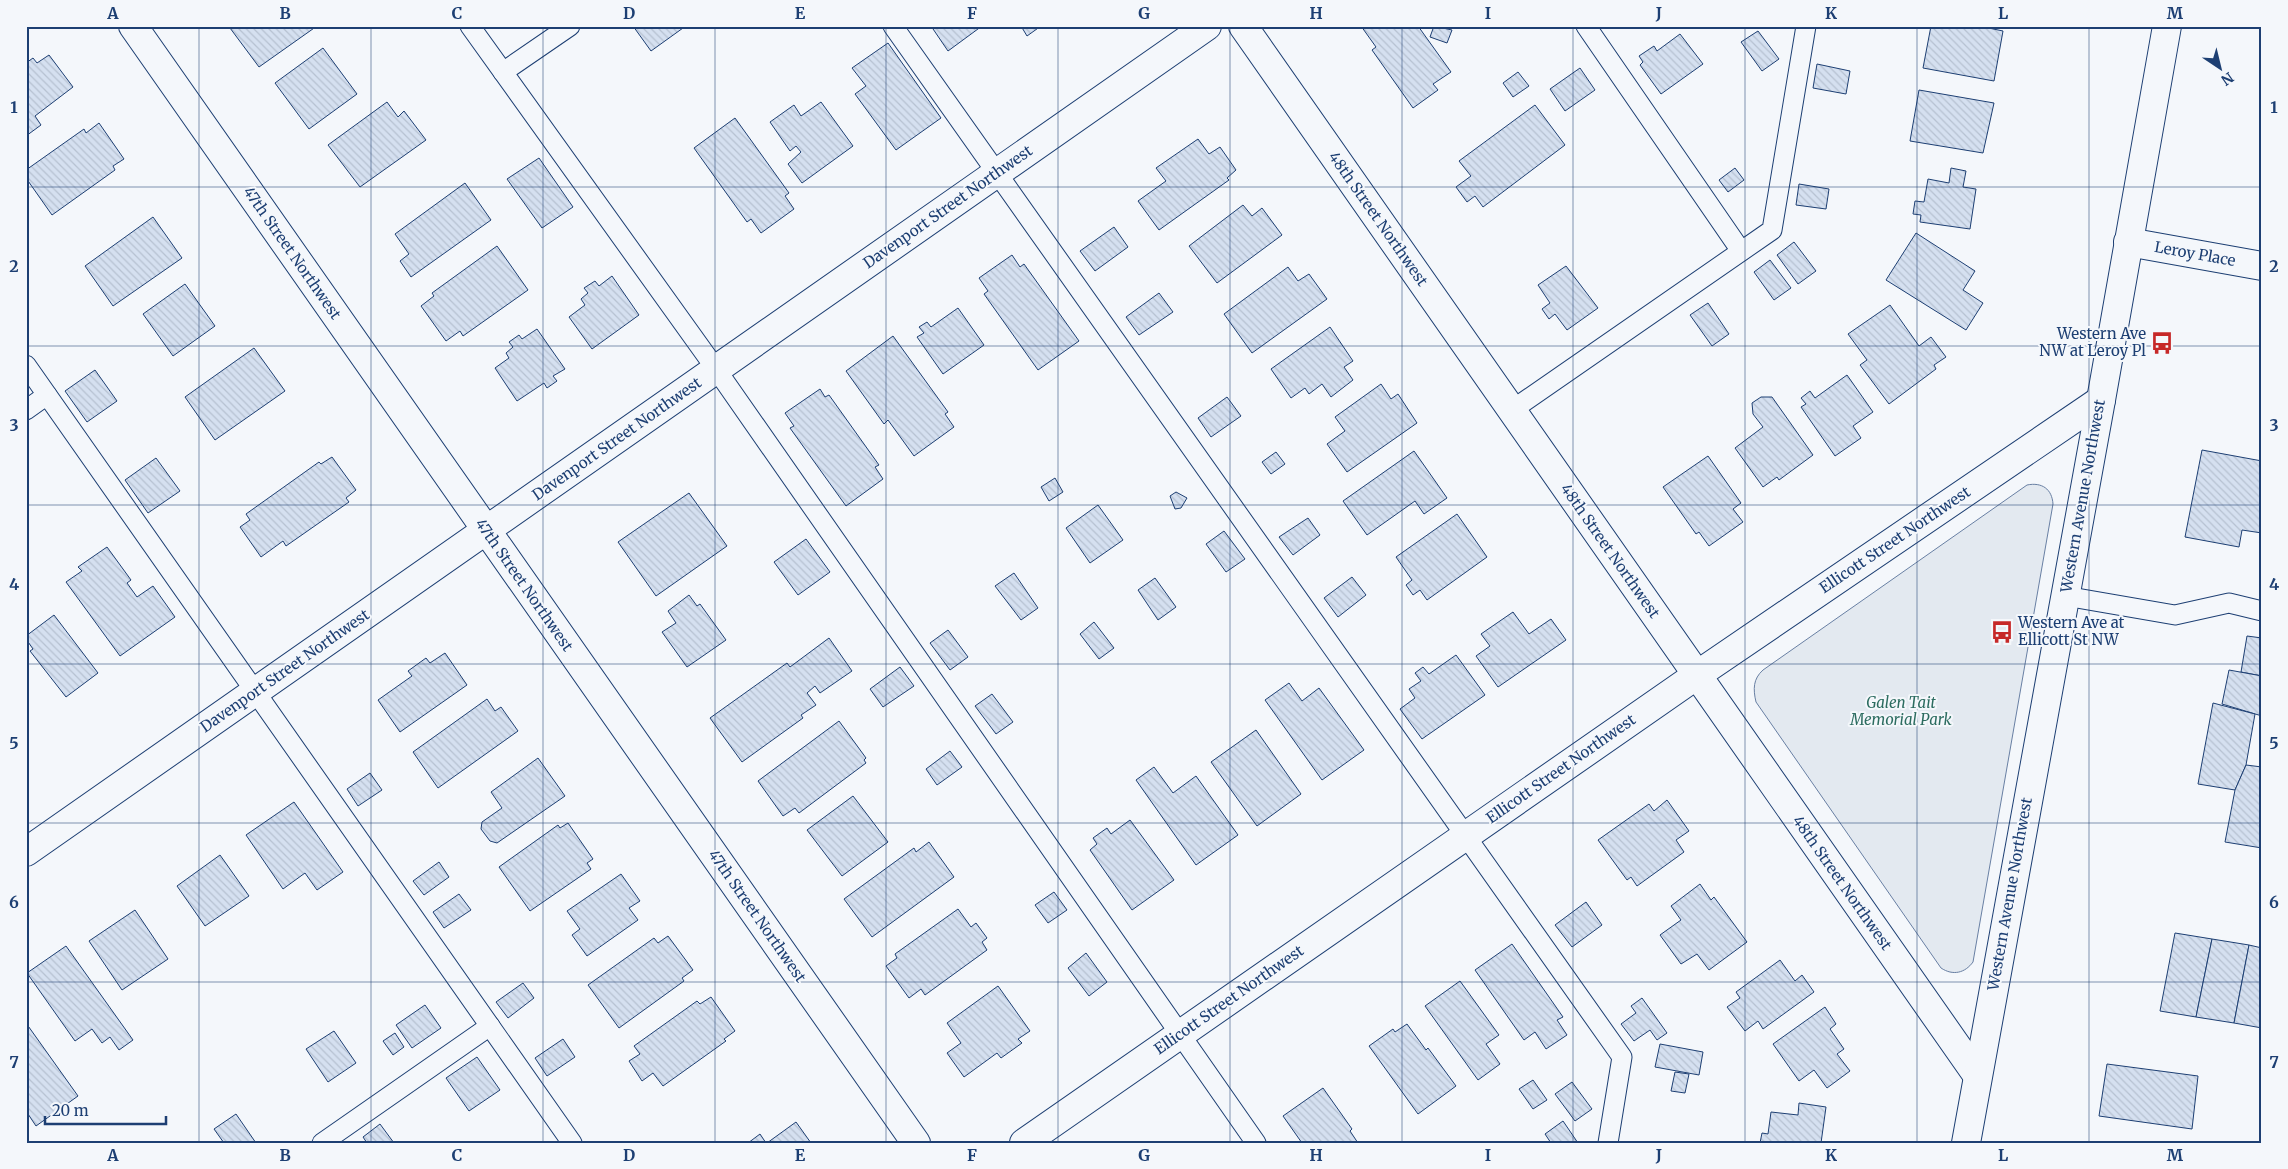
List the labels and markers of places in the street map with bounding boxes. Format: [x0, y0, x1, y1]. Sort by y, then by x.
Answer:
place label: Western Ave NW at Leroy Pl [2039, 324, 2146, 360]
bus stop icon: Western Ave NW at Leroy Pl [2149, 330, 2175, 356]
place label: Western Ave at Ellicott St NW [2017, 613, 2125, 649]
bus stop icon: Western Ave at Ellicott St NW [1989, 619, 2015, 645]

